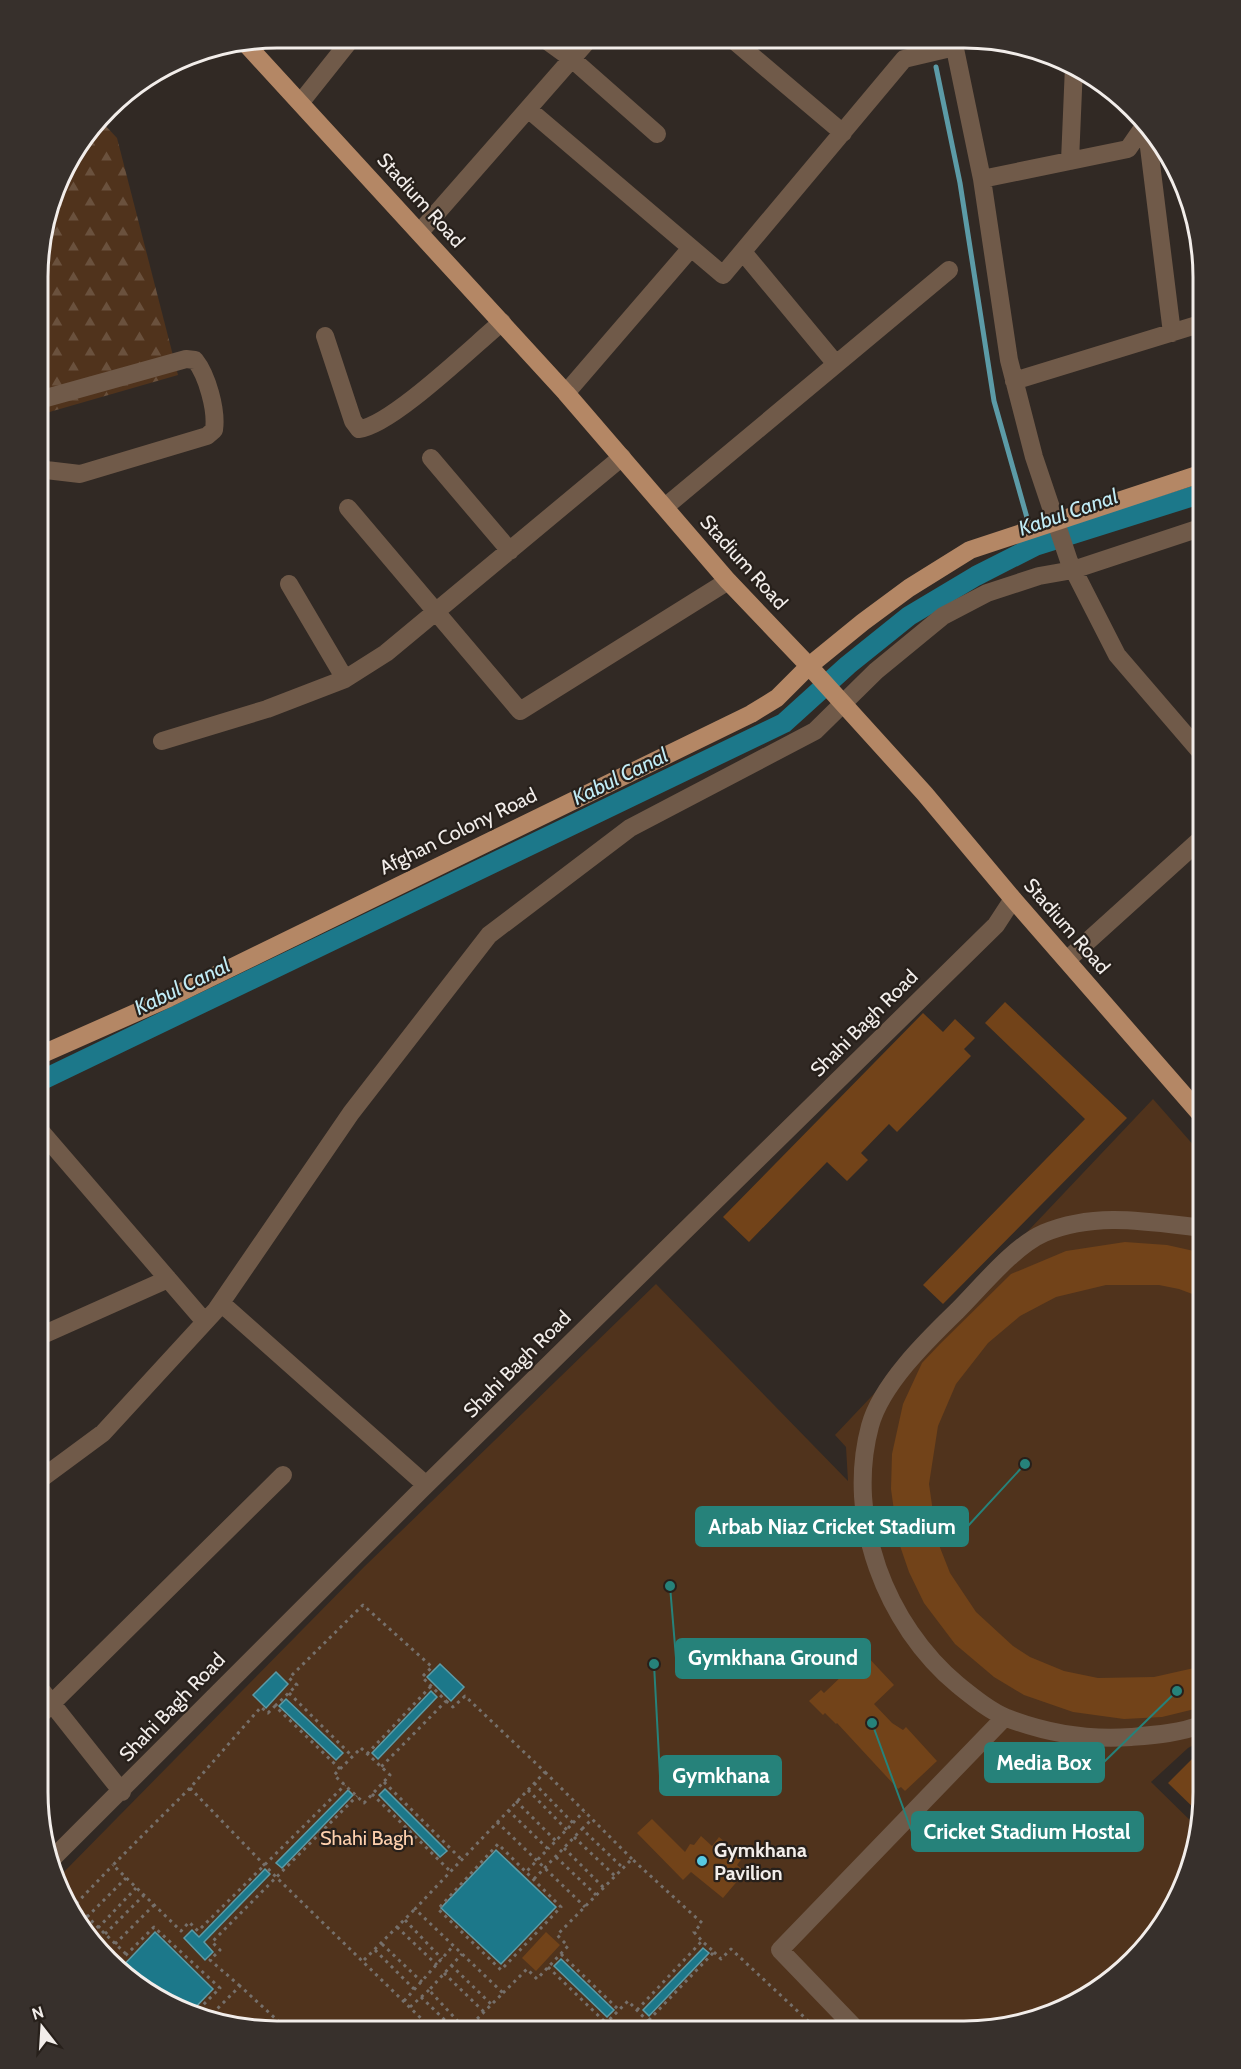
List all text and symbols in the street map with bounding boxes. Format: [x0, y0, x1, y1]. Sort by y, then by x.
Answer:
street label: Stadium Road [372, 148, 470, 252]
water label: Kabul Canal [1015, 483, 1121, 541]
street label: Stadium Road [695, 510, 793, 614]
water label: Kabul Canal [568, 742, 672, 810]
street label: Afghan Colony Road [375, 782, 541, 880]
street label: Stadium Road [1019, 873, 1115, 979]
water label: Kabul Canal [130, 952, 234, 1020]
street label: Shahi Bagh Road [805, 964, 923, 1082]
street label: Shahi Bagh Road [458, 1305, 576, 1423]
callout: Arbab Niaz Cricket Stadium [696, 1507, 968, 1546]
text: Arbab Niaz Cricket Stadium [708, 1514, 956, 1539]
callout: Gymkhana Ground [676, 1639, 870, 1678]
text: Gymkhana Ground [688, 1645, 858, 1670]
street label: Shahi Bagh Road [114, 1648, 230, 1766]
callout: Media Box [985, 1743, 1104, 1782]
text: Media Box [996, 1750, 1092, 1775]
callout: Gymkhana [660, 1756, 781, 1795]
text: Gymkhana [672, 1763, 770, 1788]
callout: Cricket Stadium Hostal [912, 1812, 1143, 1851]
text: Cricket Stadium Hostal [923, 1819, 1131, 1844]
park label: Shahi Bagh [320, 1826, 414, 1850]
place label: Gymkhana Pavilion [714, 1838, 807, 1885]
marker: Gymkhana Pavilion [695, 1854, 709, 1868]
north arrow [12, 1997, 72, 2057]
text: N [30, 2002, 46, 2024]

